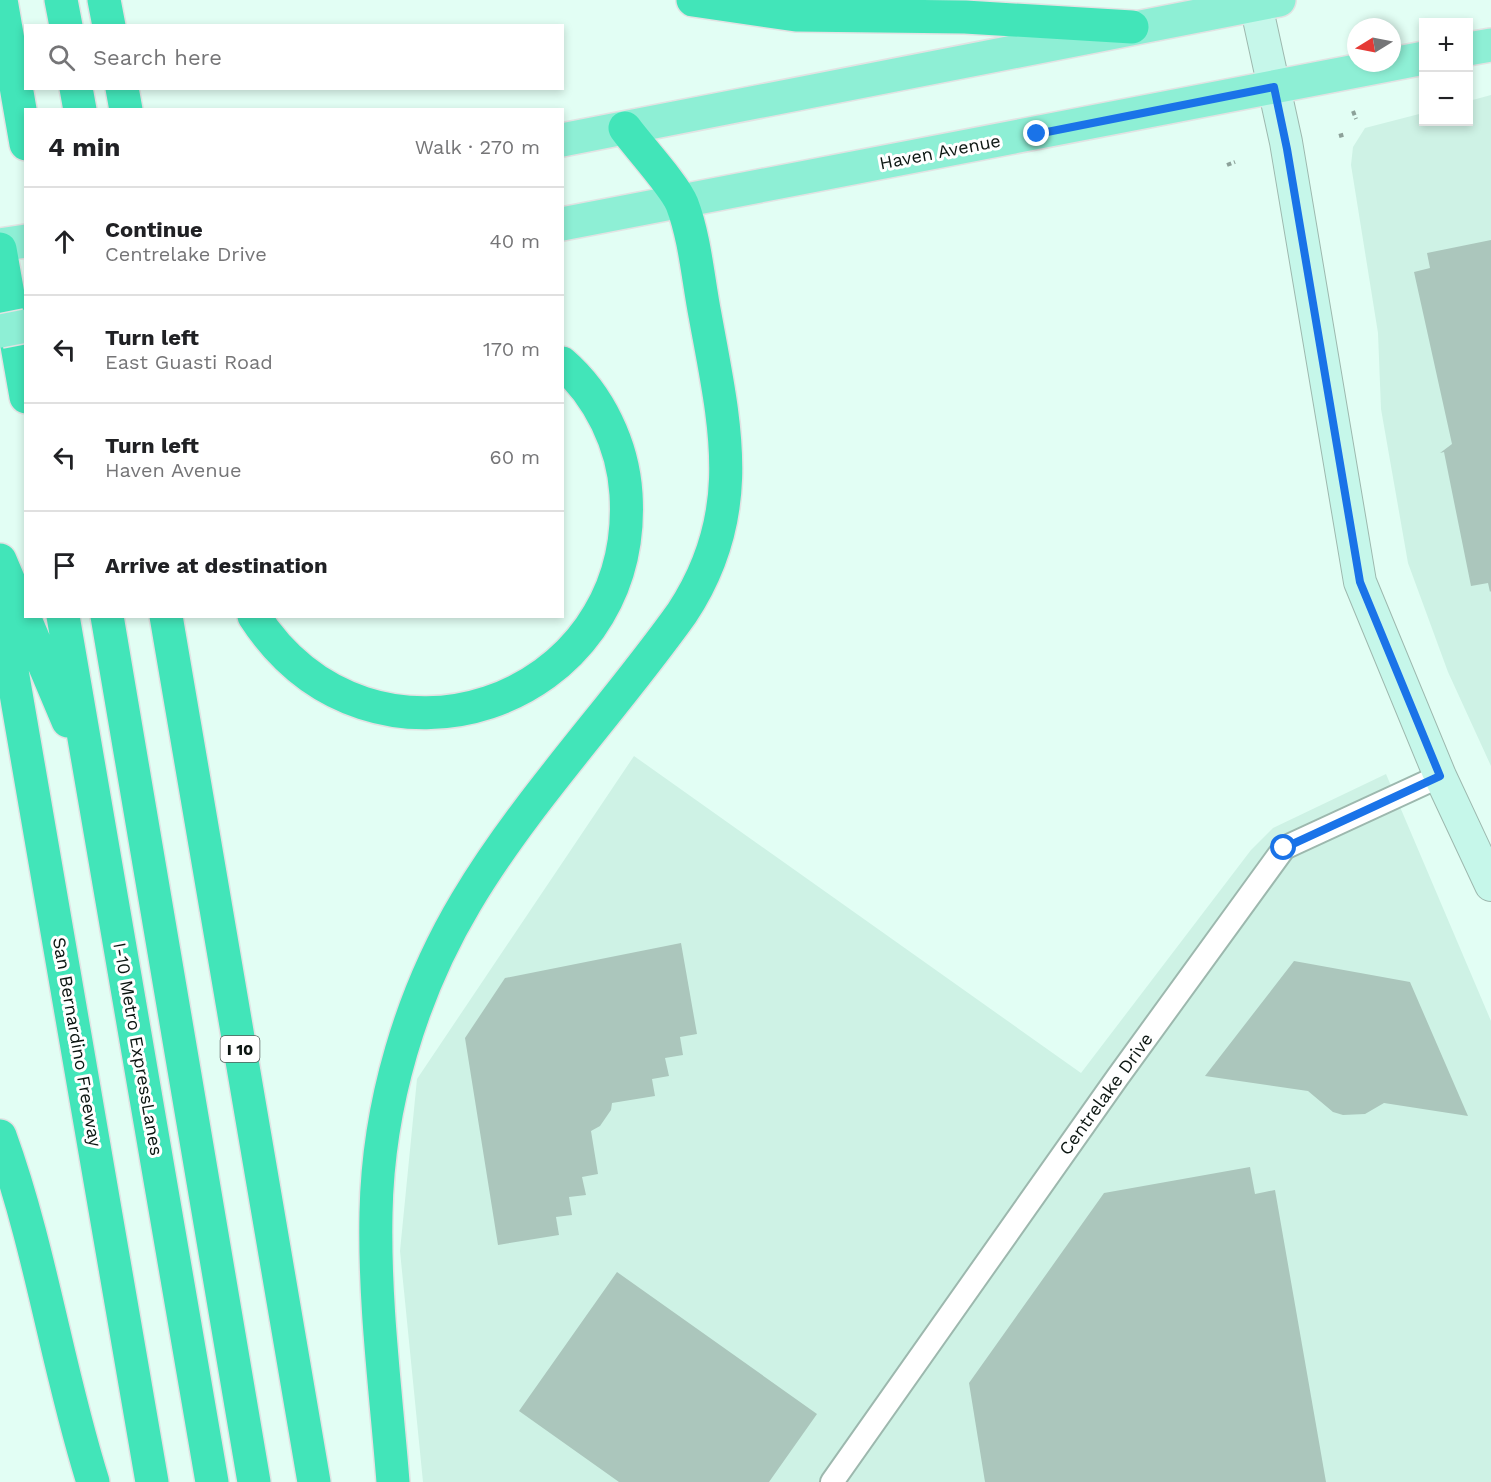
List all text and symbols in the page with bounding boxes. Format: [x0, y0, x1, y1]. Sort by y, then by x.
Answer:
north arrow [1347, 18, 1401, 72]
map controls [1419, 18, 1473, 126]
button: + [1419, 18, 1473, 72]
search box [24, 24, 564, 90]
icon: search [45, 41, 78, 74]
text: Search here [93, 45, 222, 70]
button: − [1419, 72, 1473, 126]
route end [1023, 120, 1049, 146]
street label: Haven Avenue [878, 129, 1002, 174]
text: 4 min [48, 132, 120, 162]
text: Walk · 270 m [415, 135, 540, 159]
text: Continue [105, 217, 203, 242]
icon: ahead [48, 225, 81, 258]
text: 40 m [489, 229, 540, 253]
text: Centrelake Drive [105, 242, 267, 266]
text: Turn left [105, 325, 199, 350]
icon: left [48, 333, 81, 366]
text: 170 m [483, 337, 540, 361]
text: East Guasti Road [105, 350, 273, 374]
text: Turn left [105, 433, 199, 458]
icon: left [48, 441, 81, 474]
text: 60 m [490, 445, 540, 469]
text: Haven Avenue [105, 458, 242, 482]
icon: arrive [48, 549, 81, 582]
text: Arrive at destination [105, 553, 328, 578]
route start [1270, 834, 1296, 860]
street label: San Bernardino Freeway [49, 935, 106, 1149]
street label: I-10 Metro ExpressLanes [109, 941, 168, 1157]
street label: Centrelake Drive [1054, 1029, 1157, 1159]
road number: I 10 [220, 1036, 260, 1062]

